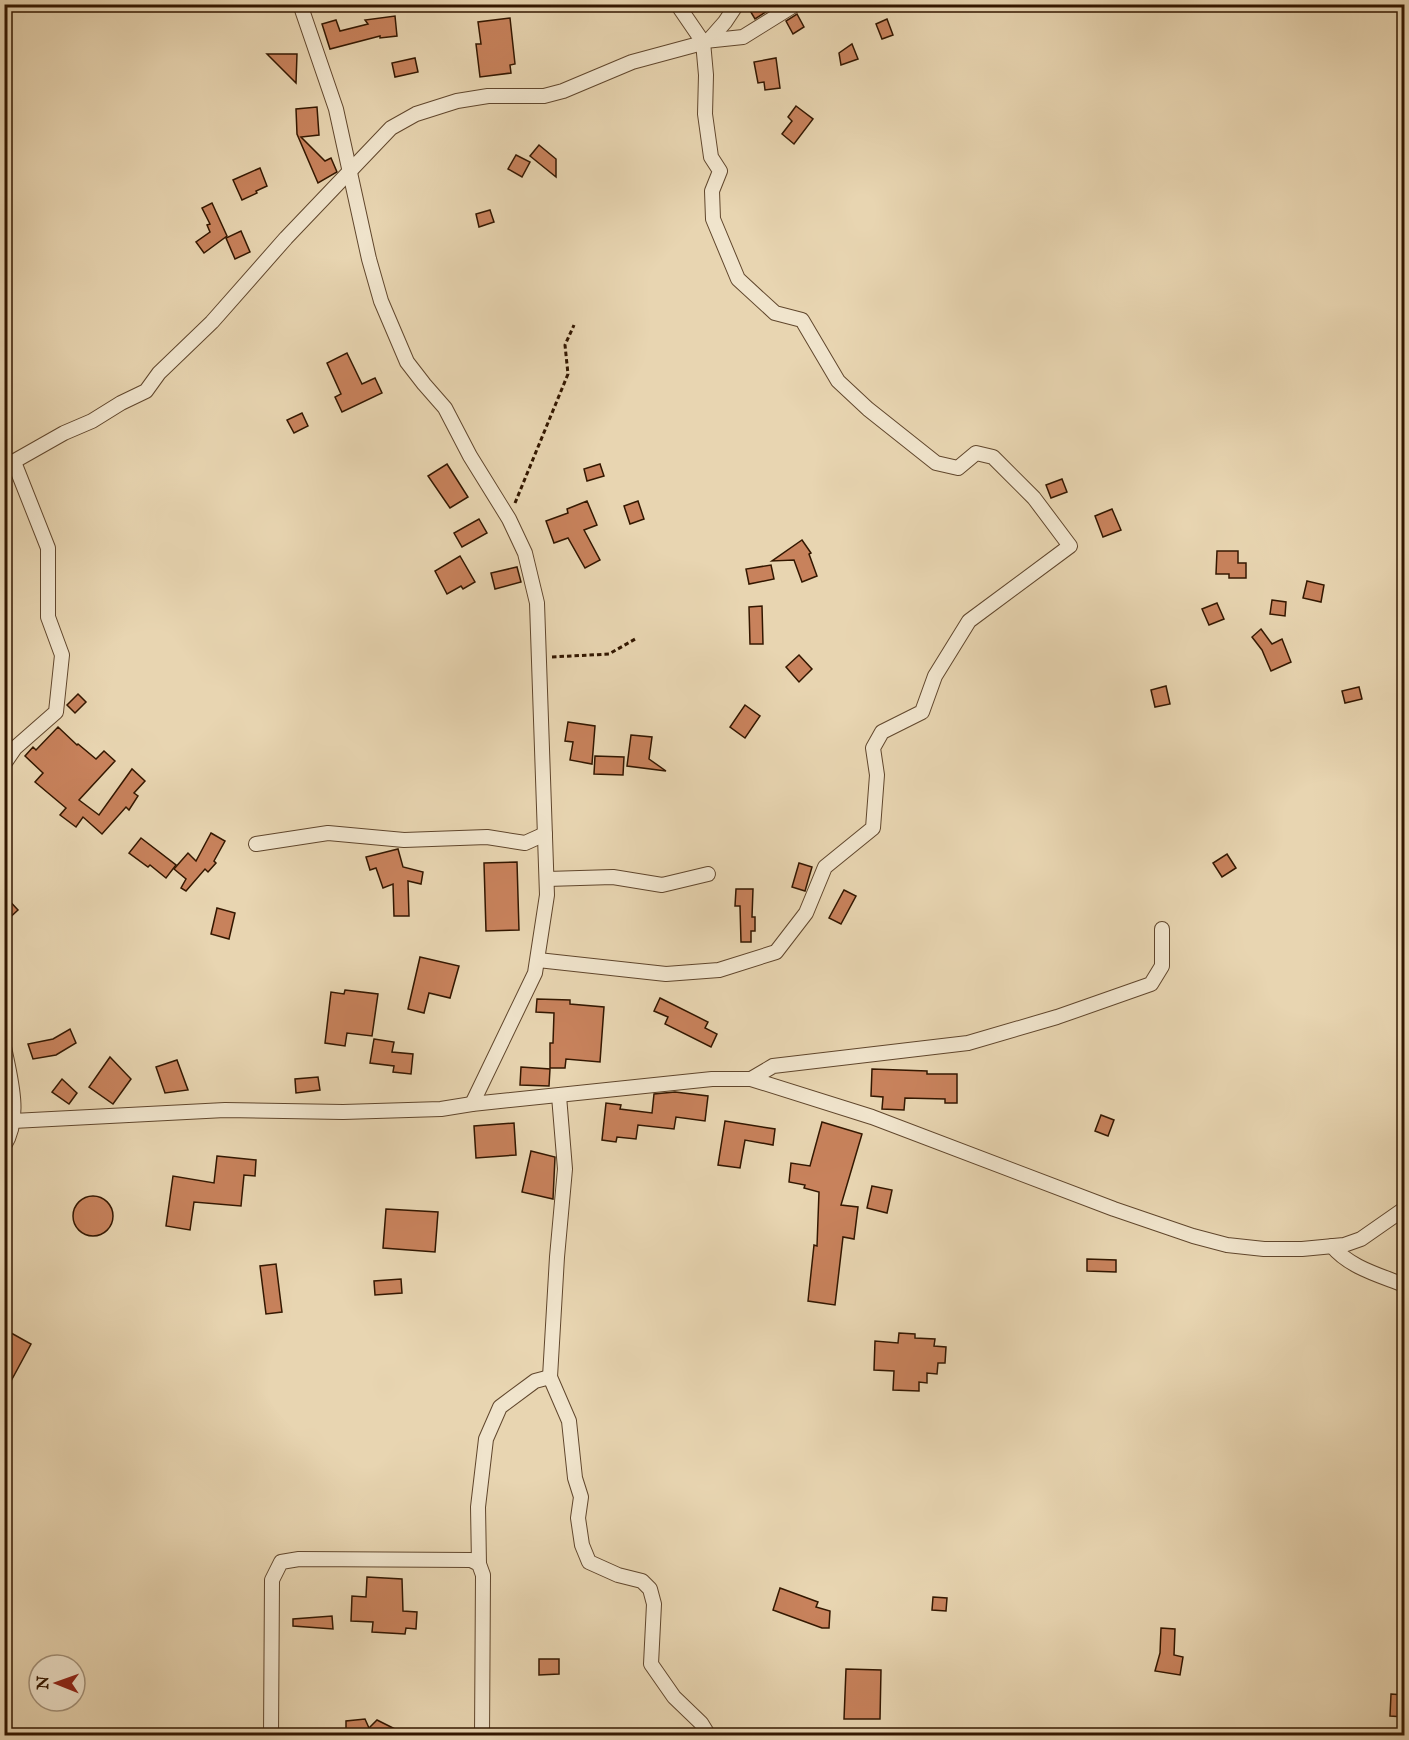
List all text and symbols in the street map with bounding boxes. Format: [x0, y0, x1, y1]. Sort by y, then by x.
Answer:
north arrow [27, 1653, 87, 1713]
text: N [34, 1676, 54, 1691]

